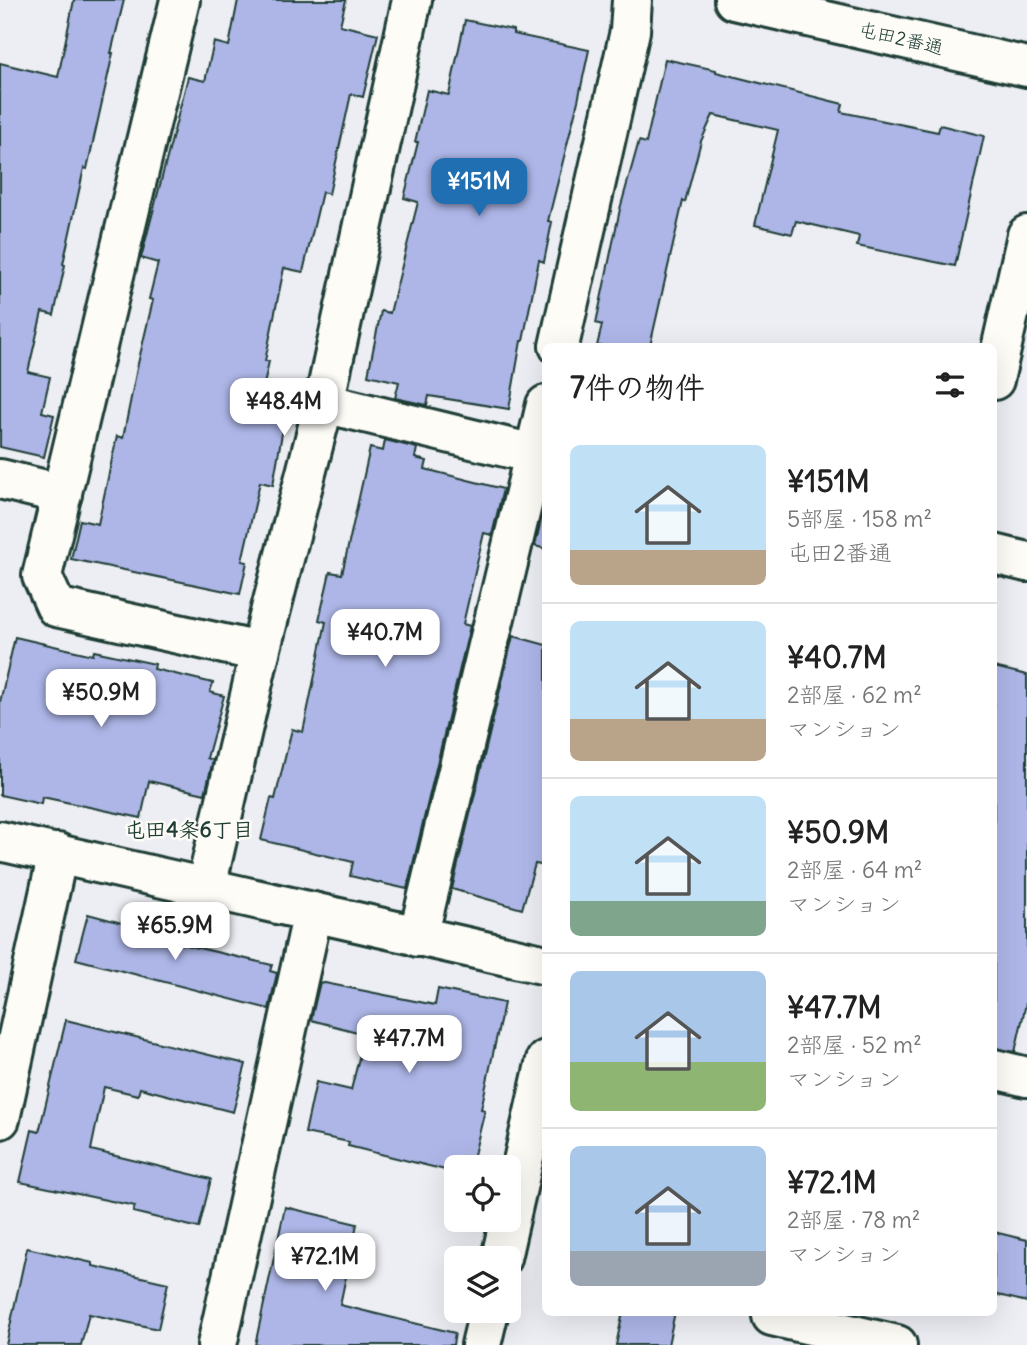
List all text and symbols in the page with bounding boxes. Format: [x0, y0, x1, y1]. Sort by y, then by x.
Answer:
street label: 屯田2番通 [856, 17, 946, 59]
pin: ¥151M [430, 158, 528, 218]
text: ¥151M [447, 166, 511, 195]
icon: filters [931, 366, 969, 404]
text: 7件の物件 [570, 368, 705, 406]
pin: ¥48.4M [227, 378, 341, 438]
text: ¥48.4M [246, 386, 322, 415]
text: ¥151M [787, 462, 870, 500]
icon: home [626, 473, 710, 557]
text: 5部屋 · 158 m² [787, 504, 932, 533]
text: 屯田2番通 [787, 538, 892, 567]
pin: ¥40.7M [328, 610, 442, 669]
text: ¥40.7M [347, 617, 423, 646]
text: ¥40.7M [787, 638, 887, 676]
icon: home [626, 649, 710, 733]
pin: ¥50.9M [44, 670, 158, 729]
text: ¥50.9M [62, 677, 140, 706]
text: 2部屋 · 62 m² [787, 680, 922, 709]
text: マンション [787, 714, 901, 743]
text: ¥50.9M [787, 813, 889, 851]
district label: 屯田4条6丁目 [124, 816, 254, 843]
icon: home [626, 824, 710, 908]
text: 2部屋 · 64 m² [787, 855, 922, 884]
text: マンション [787, 889, 901, 918]
pin: ¥65.9M [118, 902, 232, 962]
text: ¥65.9M [137, 910, 213, 939]
text: ¥47.7M [787, 988, 882, 1026]
icon: home [626, 999, 710, 1083]
pin: ¥47.7M [352, 1016, 466, 1075]
text: ¥47.7M [373, 1023, 445, 1052]
text: 2部屋 · 52 m² [787, 1030, 922, 1059]
text: マンション [787, 1064, 901, 1093]
map controls [444, 1155, 521, 1323]
button: locate [444, 1155, 521, 1232]
text: ¥72.1M [787, 1163, 877, 1201]
icon: home [626, 1174, 710, 1258]
text: 2部屋 · 78 m² [787, 1205, 920, 1234]
pin: ¥72.1M [268, 1234, 382, 1293]
text: マンション [787, 1239, 901, 1268]
text: ¥72.1M [291, 1241, 359, 1270]
button: layers [444, 1246, 521, 1323]

